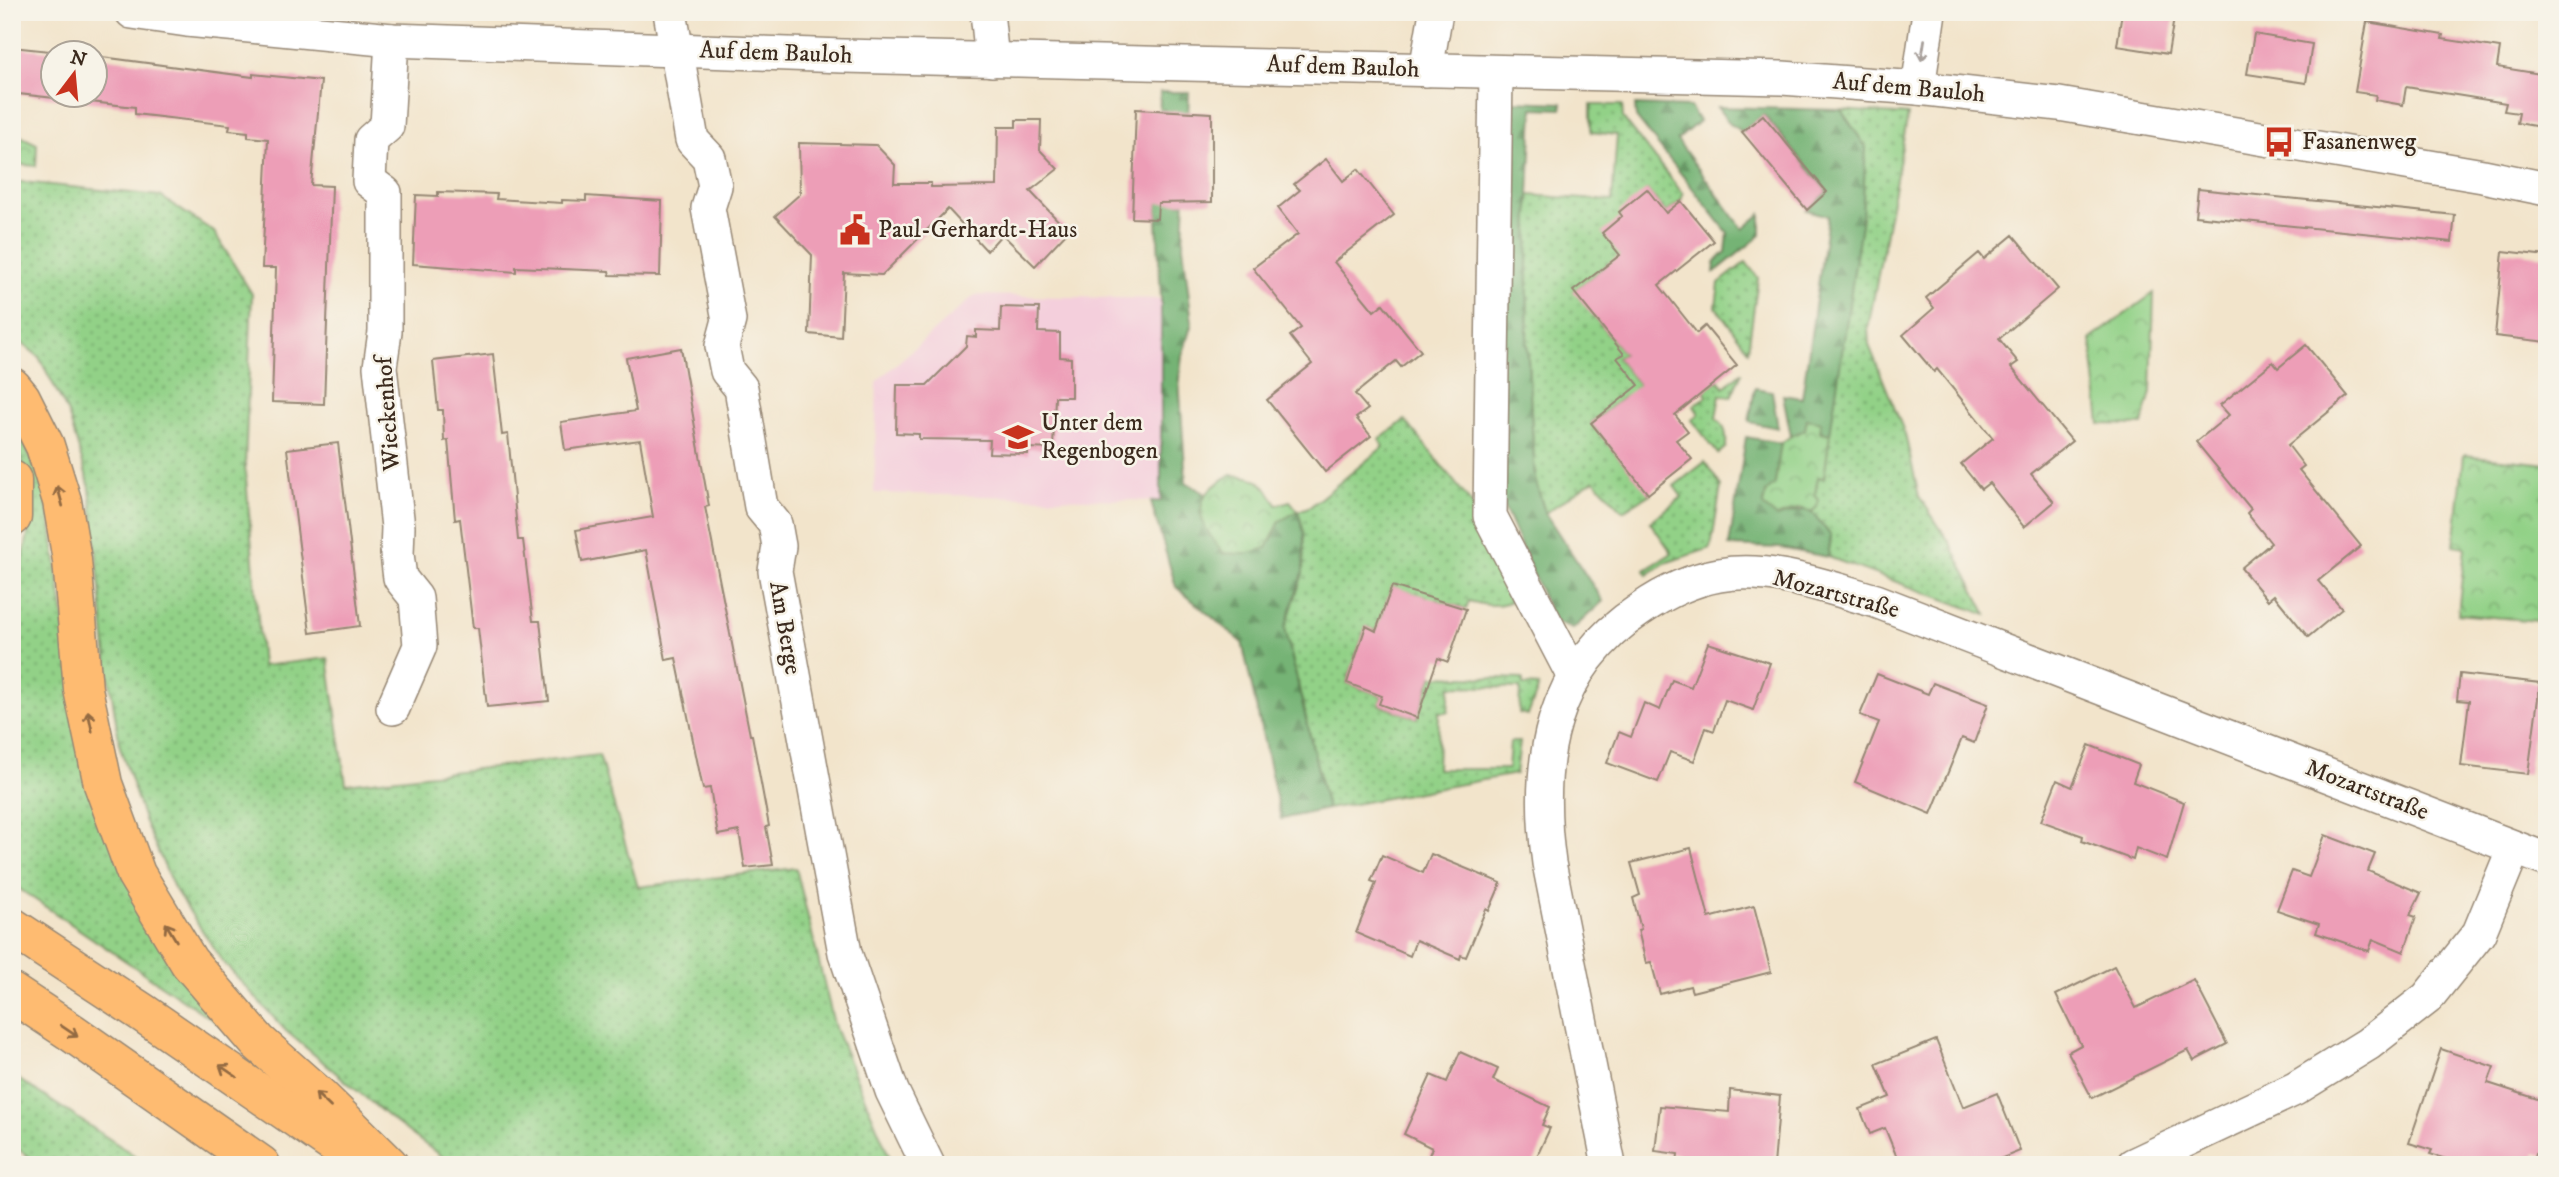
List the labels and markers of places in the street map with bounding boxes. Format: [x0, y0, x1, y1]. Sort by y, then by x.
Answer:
bus stop icon: Fasanenweg [2262, 125, 2296, 159]
place label: Fasanenweg [2302, 127, 2416, 157]
public building icon: Paul-Gerhardt-Haus [838, 213, 872, 247]
place label: Paul-Gerhardt-Haus [878, 215, 1077, 245]
place label: Unter dem Regenbogen [1041, 408, 1158, 466]
school or university icon: Unter dem Regenbogen [1001, 420, 1035, 454]

